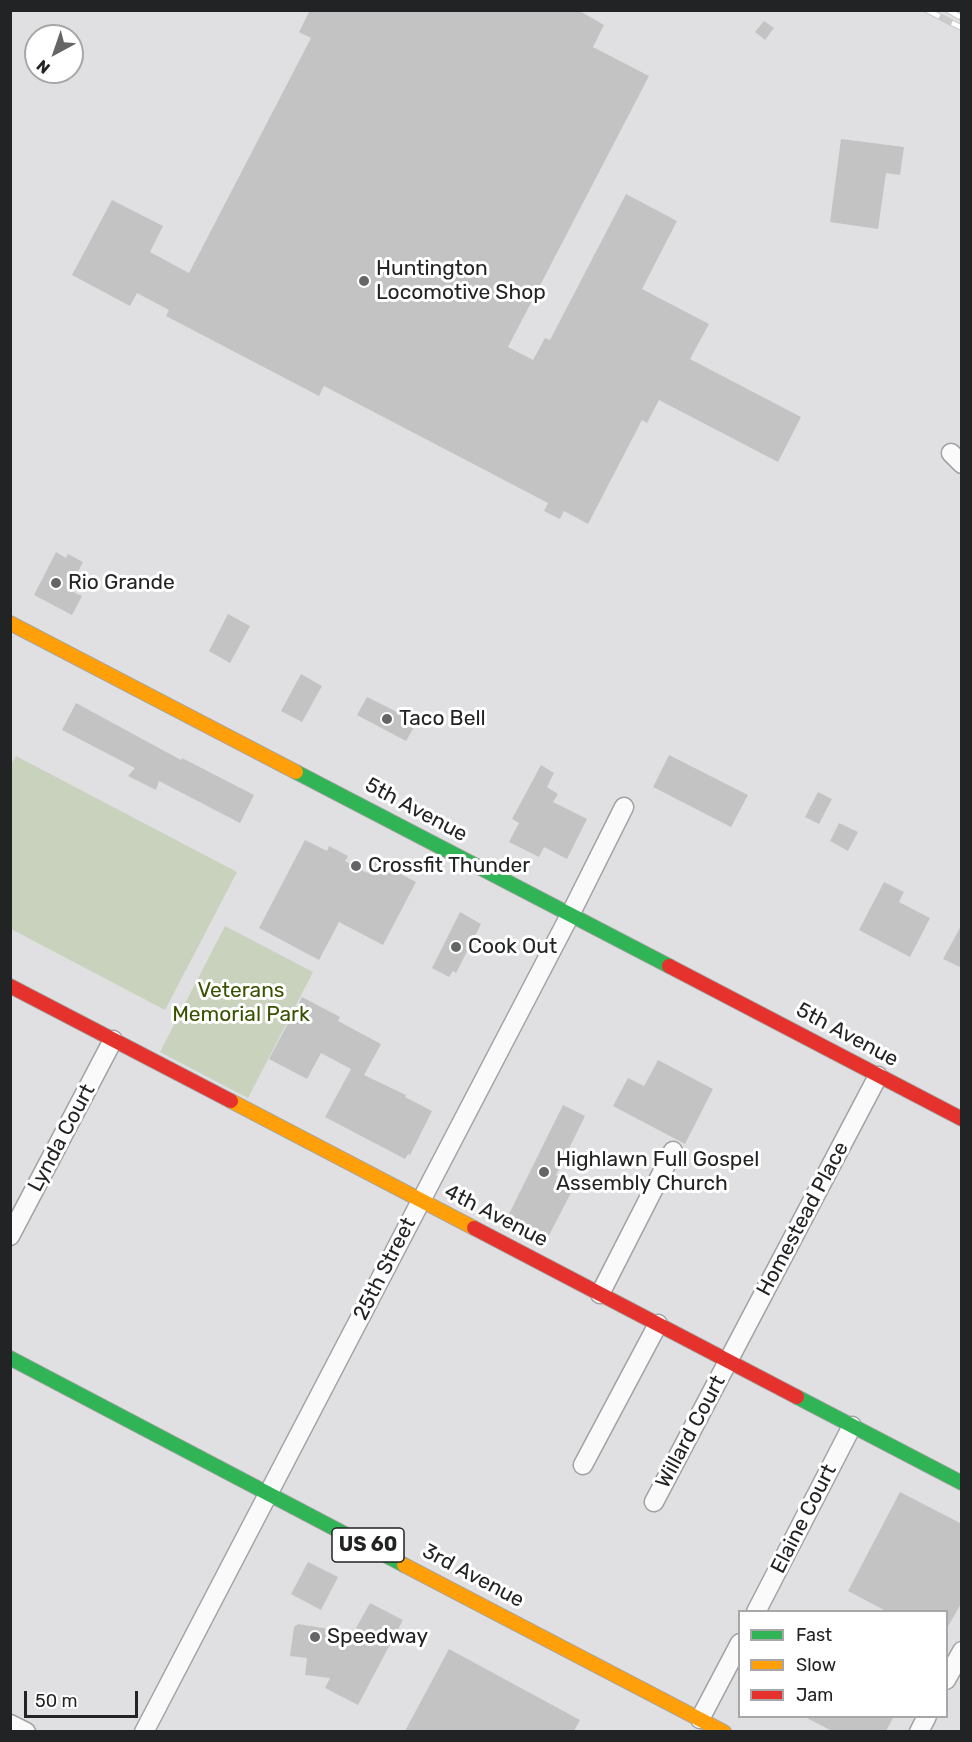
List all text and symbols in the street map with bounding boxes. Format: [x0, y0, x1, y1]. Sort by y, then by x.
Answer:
north arrow [24, 24, 84, 84]
text: N [33, 56, 54, 78]
place label: Huntington Locomotive Shop [376, 256, 546, 306]
marker: Huntington Locomotive Shop [357, 274, 371, 288]
place label: Rio Grande [68, 570, 175, 596]
marker: Rio Grande [49, 576, 63, 590]
place label: Taco Bell [399, 706, 486, 732]
marker: Taco Bell [380, 712, 394, 726]
street label: 5th Avenue [361, 773, 471, 847]
place label: Crossfit Thunder [368, 853, 530, 879]
marker: Crossfit Thunder [349, 859, 363, 873]
place label: Cook Out [468, 934, 557, 960]
marker: Cook Out [449, 940, 463, 954]
park label: Veterans Memorial Park [172, 978, 310, 1028]
street label: 5th Avenue [792, 998, 902, 1072]
street label: Lynda Court [23, 1080, 101, 1196]
street label: Homestead Place [752, 1138, 854, 1300]
place label: Highlawn Full Gospel Assembly Church [556, 1147, 759, 1197]
marker: Highlawn Full Gospel Assembly Church [537, 1165, 551, 1179]
street label: 4th Avenue [440, 1179, 552, 1253]
street label: 25th Street [348, 1214, 422, 1324]
street label: Willard Court [651, 1371, 731, 1493]
street label: Elaine Court [766, 1460, 842, 1578]
road number: US 60 [332, 1528, 404, 1562]
street label: 3rd Avenue [418, 1539, 528, 1613]
legend [738, 1610, 948, 1718]
place label: Speedway [327, 1624, 428, 1650]
text: Fast [796, 1624, 832, 1646]
marker: Speedway [308, 1630, 322, 1644]
text: Slow [796, 1654, 836, 1676]
scale bar [27, 1679, 141, 1717]
text: Jam [796, 1684, 833, 1706]
text: 50 m [35, 1690, 78, 1712]

